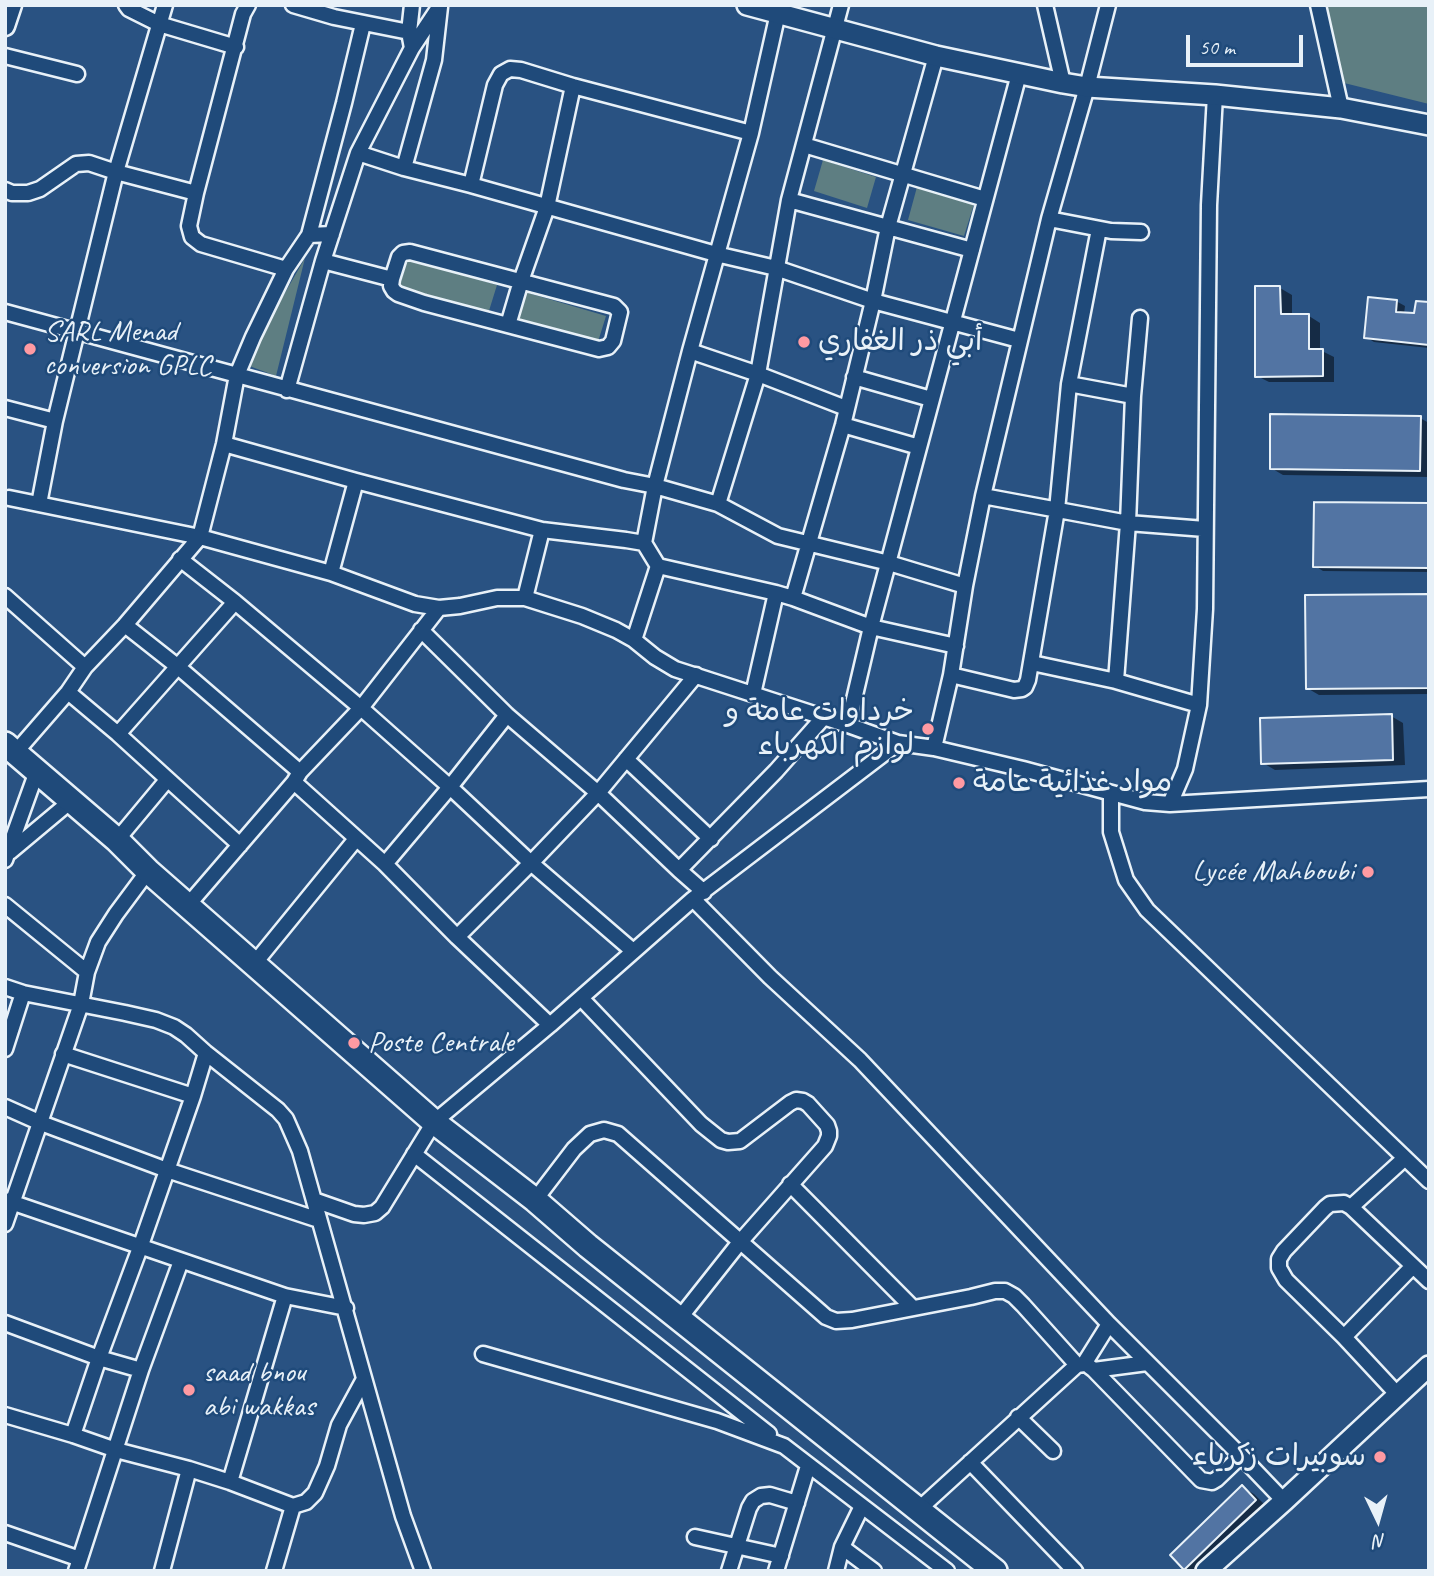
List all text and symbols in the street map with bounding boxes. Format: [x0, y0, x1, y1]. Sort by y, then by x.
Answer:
scale bar [1189, 21, 1306, 65]
text: 50 m [1199, 34, 1235, 60]
place label: SARL Menad conversion GPLC [44, 314, 211, 384]
place label: أبي ذر الغفاري [818, 324, 982, 360]
marker: أبي ذر الغفاري [796, 334, 812, 350]
marker: SARL Menad conversion GPLC [22, 341, 38, 357]
place label: خرداوات عامة و لوازم الكهرباء [725, 694, 914, 764]
marker: خرداوات عامة و لوازم الكهرباء [920, 721, 936, 737]
place label: مواد غذائية عامة [973, 765, 1172, 801]
marker: مواد غذائية عامة [951, 775, 967, 791]
place label: Lycée Mahboubi [1192, 854, 1354, 890]
marker: Lycée Mahboubi [1360, 864, 1376, 880]
place label: Poste Centrale [368, 1025, 514, 1061]
marker: Poste Centrale [346, 1035, 362, 1051]
place label: saad bnou abi wakkas [203, 1355, 315, 1426]
marker: saad bnou abi wakkas [181, 1382, 197, 1398]
place label: سوبيرات زكرياء [1192, 1439, 1366, 1475]
marker: سوبيرات زكرياء [1372, 1449, 1388, 1465]
north arrow [1343, 1485, 1413, 1555]
text: N [1373, 1528, 1387, 1553]

